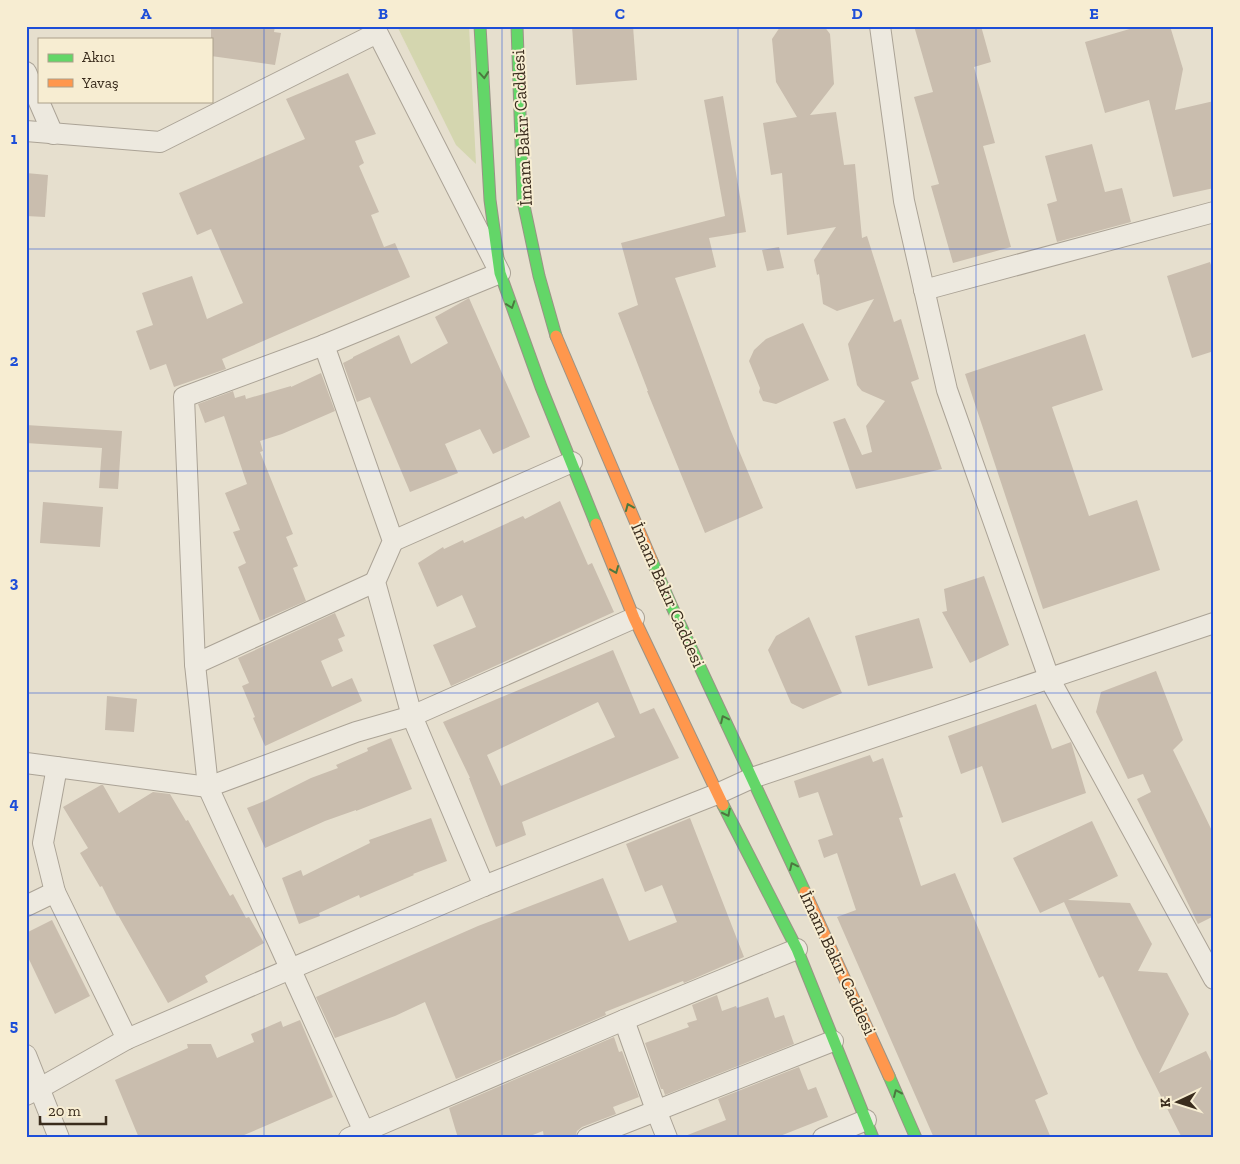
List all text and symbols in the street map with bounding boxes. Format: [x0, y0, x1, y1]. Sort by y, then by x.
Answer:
text: A [141, 4, 152, 23]
text: B [378, 4, 388, 23]
text: C [615, 4, 625, 23]
text: D [851, 4, 863, 23]
text: E [1089, 4, 1099, 23]
legend [38, 38, 212, 102]
text: Akıcı [82, 48, 115, 66]
street label: İmam Bakır Caddesi [507, 49, 537, 207]
one-way arrow [478, 71, 489, 79]
text: Yavaş [81, 74, 119, 92]
text: 1 [11, 129, 18, 148]
one-way arrow [505, 300, 515, 308]
text: 2 [10, 351, 19, 370]
one-way arrow [624, 503, 634, 511]
street label: İmam Bakır Caddesi [626, 519, 710, 671]
one-way arrow [609, 565, 620, 574]
text: 3 [10, 573, 19, 592]
one-way arrow [720, 715, 730, 724]
text: 4 [9, 794, 19, 813]
one-way arrow [721, 808, 731, 817]
one-way arrow [789, 862, 799, 871]
street label: İmam Bakır Caddesi [795, 887, 881, 1039]
text: 5 [10, 1016, 18, 1035]
north arrow [1152, 1076, 1202, 1126]
one-way arrow [892, 1089, 903, 1098]
scale bar [40, 1094, 106, 1126]
text: K [1157, 1097, 1174, 1108]
text: 20 m [48, 1102, 81, 1120]

